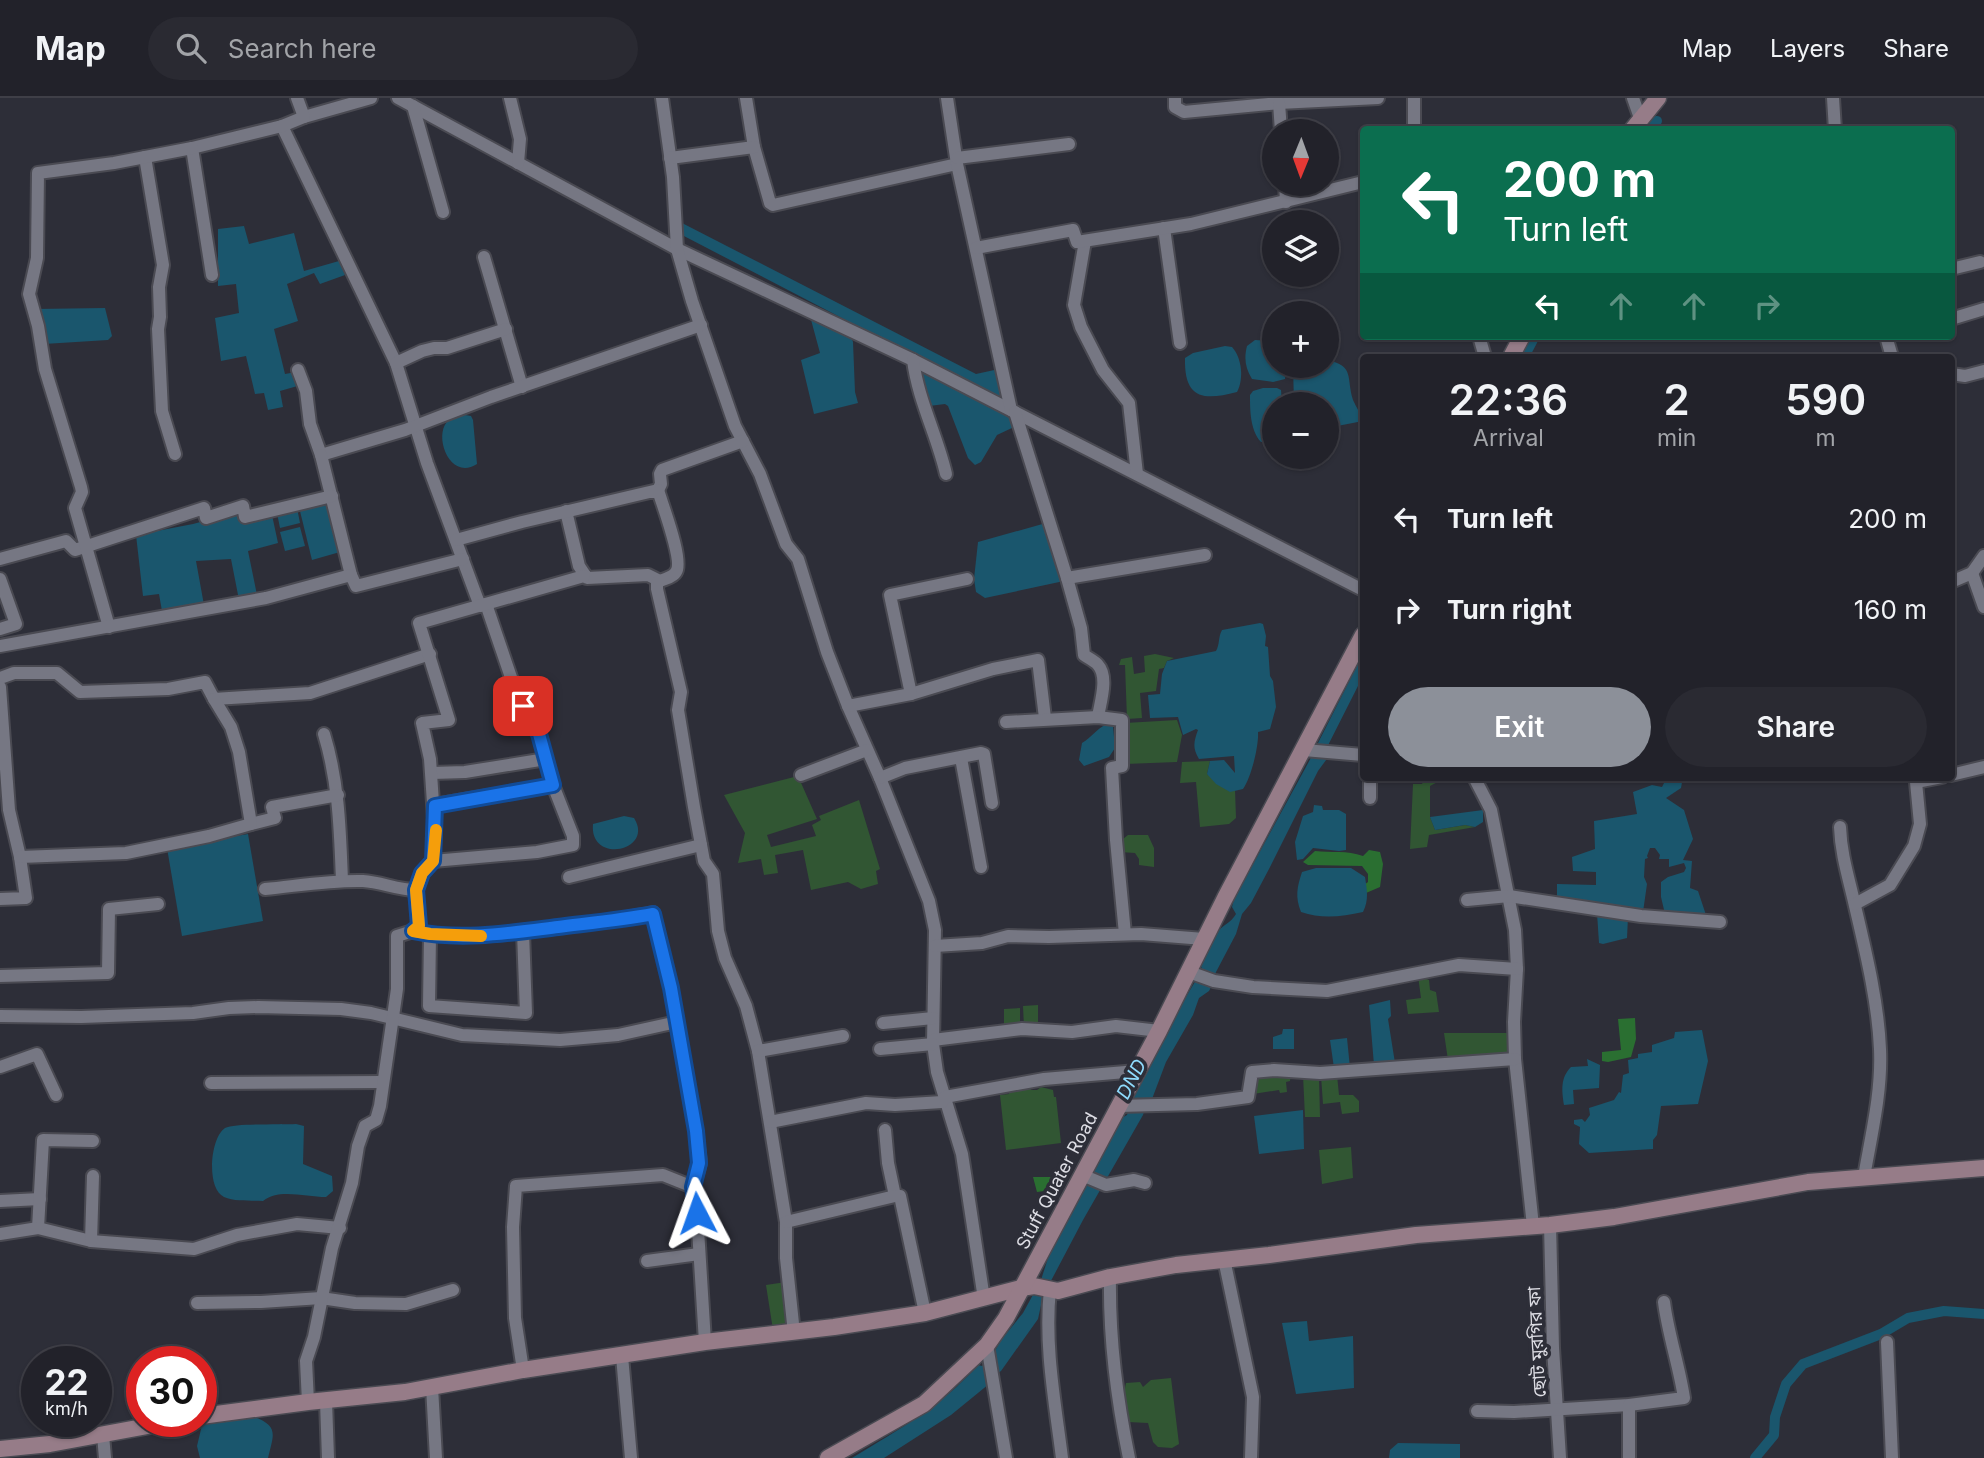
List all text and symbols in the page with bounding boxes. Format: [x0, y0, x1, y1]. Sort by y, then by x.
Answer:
search box [148, 17, 638, 80]
text: Map [35, 28, 106, 68]
icon: search [172, 29, 210, 67]
text: Search here [228, 33, 376, 64]
text: Map [1682, 34, 1732, 63]
text: Layers [1770, 34, 1845, 63]
text: Share [1883, 34, 1949, 63]
north arrow [1262, 119, 1339, 196]
map controls [1262, 119, 1339, 469]
text: 200 m [1503, 150, 1656, 209]
icon: left [1388, 154, 1479, 245]
button: layers [1262, 210, 1339, 287]
text: Turn left [1503, 210, 1628, 249]
icon: left [1529, 287, 1567, 325]
icon: ahead [1602, 287, 1640, 325]
icon: ahead [1675, 287, 1713, 325]
icon: right [1748, 287, 1786, 325]
button: + [1262, 301, 1339, 378]
text: 22:36 [1449, 374, 1568, 425]
text: 2 [1664, 374, 1690, 425]
text: 590 [1785, 374, 1866, 425]
button: − [1262, 392, 1339, 469]
text: Arrival [1473, 424, 1544, 452]
text: min [1657, 424, 1696, 452]
text: m [1816, 424, 1836, 452]
icon: left [1388, 500, 1426, 538]
text: Turn left [1447, 503, 1553, 534]
text: 200 m [1848, 503, 1927, 534]
icon: right [1388, 591, 1426, 629]
text: Turn right [1447, 594, 1572, 625]
text: 160 m [1854, 594, 1927, 625]
pin [493, 676, 553, 736]
icon: arrive [504, 687, 542, 725]
button: Exit [1388, 687, 1651, 767]
button: Share [1665, 687, 1927, 767]
water label: DND [1111, 1055, 1152, 1103]
street label: Stuff Quater Road [1012, 1109, 1101, 1253]
position arrow [660, 1176, 734, 1250]
street label: ছোট মুরগির ফা [1523, 1286, 1551, 1398]
speed limit sign: 30 [126, 1346, 217, 1437]
text: 22 [44, 1361, 89, 1403]
text: km/h [45, 1398, 88, 1419]

